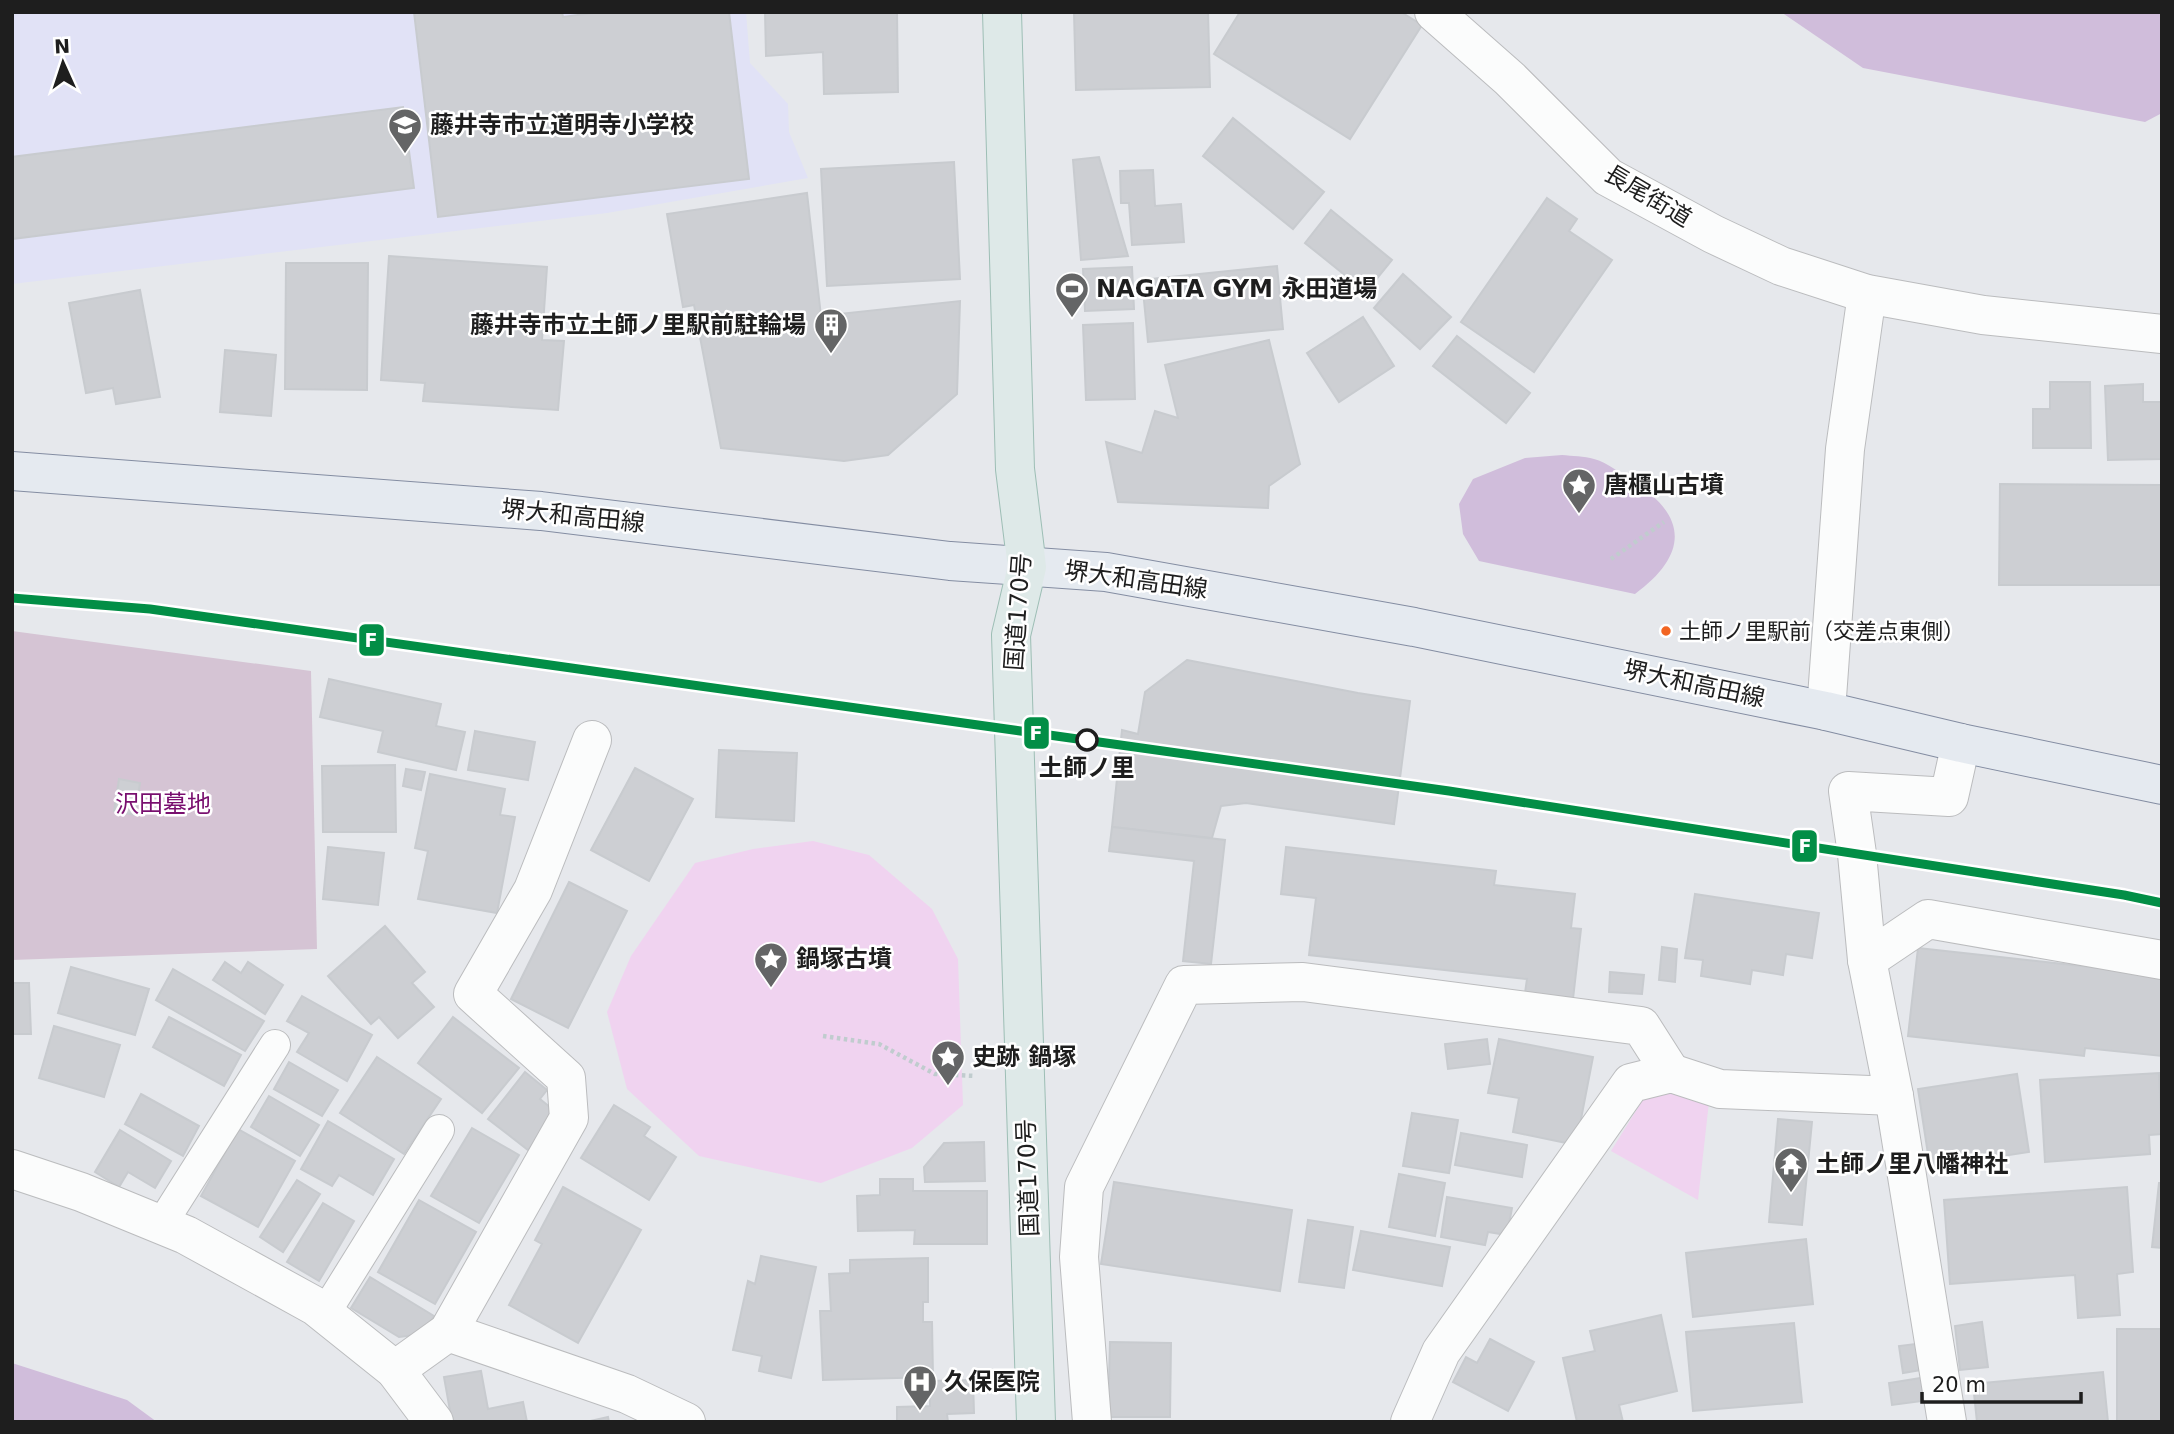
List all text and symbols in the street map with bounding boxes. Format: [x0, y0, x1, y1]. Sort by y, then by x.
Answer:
north arrow [28, 28, 98, 98]
text: N [54, 35, 71, 57]
school or university icon: 藤井寺市立道明寺小学校 [386, 106, 424, 155]
place label: 藤井寺市立道明寺小学校 [430, 111, 694, 139]
street label: 長尾街道 [1600, 159, 1696, 233]
sports icon: NAGATA GYM 永田道場 [1053, 270, 1091, 319]
place label: NAGATA GYM 永田道場 [1096, 275, 1377, 303]
building icon: 藤井寺市立土師ノ里駅前駐輪場 [812, 306, 850, 355]
place label: 藤井寺市立土師ノ里駅前駐輪場 [470, 311, 806, 339]
place icon: 唐櫃山古墳 [1560, 466, 1598, 515]
place label: 唐櫃山古墳 [1604, 471, 1724, 499]
street label: 堺大和高田線 [500, 495, 646, 537]
street label: 国道170号 [1000, 552, 1036, 672]
street label: 堺大和高田線 [1063, 556, 1209, 604]
place label: 土師ノ里駅前（交差点東側） [1679, 619, 1965, 644]
line badge: F [358, 623, 385, 657]
marker: 土師ノ里駅前（交差点東側） [1659, 624, 1673, 638]
text: F [365, 629, 377, 651]
street label: 堺大和高田線 [1621, 655, 1767, 713]
line badge: F [1023, 716, 1050, 750]
text: F [1030, 722, 1042, 744]
marker: 土師ノ里 [1076, 729, 1098, 751]
place label: 土師ノ里 [1039, 754, 1135, 782]
park label: 沢田墓地 [115, 790, 211, 818]
line badge: F [1791, 829, 1818, 863]
text: F [1799, 835, 1811, 857]
place icon: 鍋塚古墳 [752, 940, 790, 989]
place label: 鍋塚古墳 [796, 945, 892, 973]
place icon: 史跡 鍋塚 [929, 1038, 967, 1087]
place label: 史跡 鍋塚 [972, 1043, 1076, 1071]
street label: 国道170号 [1012, 1119, 1044, 1237]
temple icon: 土師ノ里八幡神社 [1772, 1145, 1810, 1194]
place label: 土師ノ里八幡神社 [1816, 1150, 2008, 1178]
scale bar [1922, 1360, 2081, 1404]
hospital icon: 久保医院 [901, 1363, 939, 1412]
place label: 久保医院 [944, 1368, 1040, 1396]
text: 20 m [1932, 1373, 1986, 1397]

